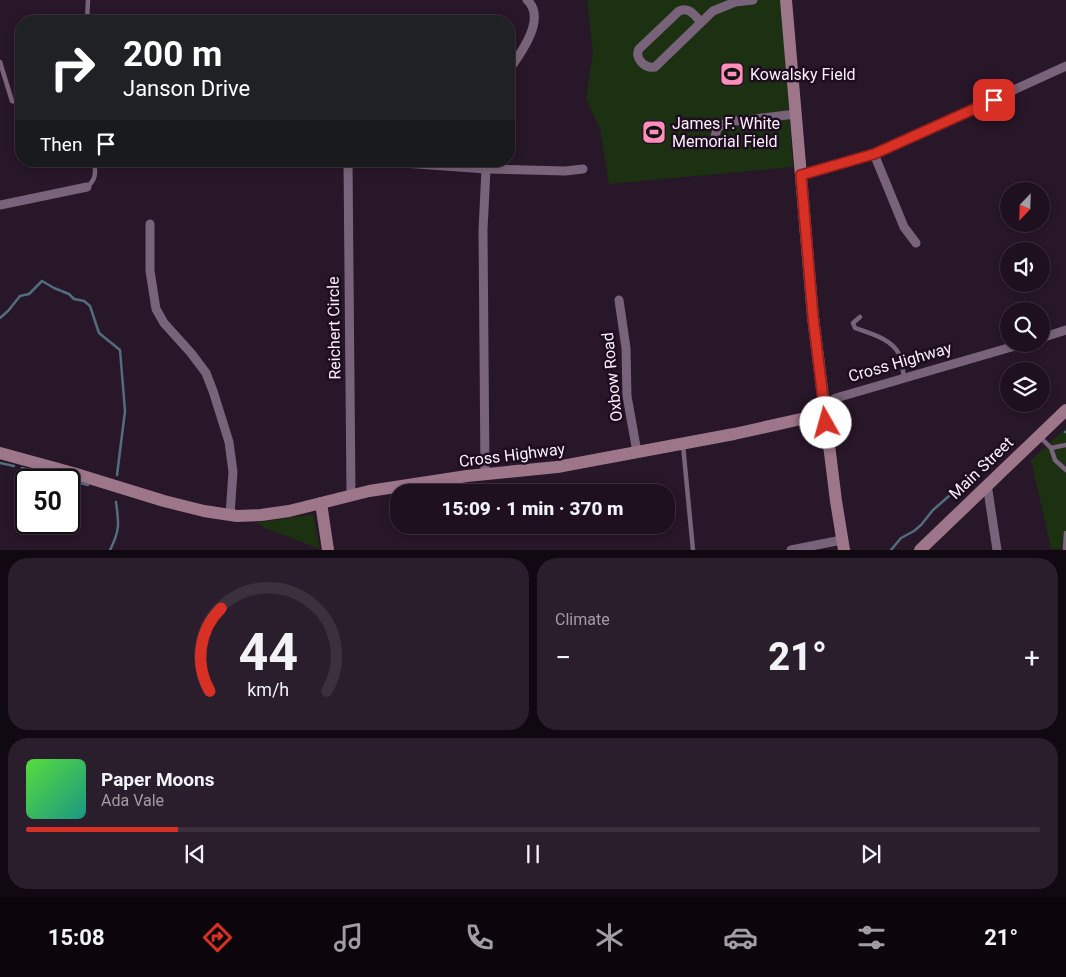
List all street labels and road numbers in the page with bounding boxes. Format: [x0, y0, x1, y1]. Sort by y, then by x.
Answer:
street label: Reichert Circle [324, 276, 344, 380]
street label: Oxbow Road [598, 331, 626, 423]
street label: Cross Highway [846, 338, 954, 386]
street label: Main Street [945, 433, 1017, 503]
street label: Cross Highway [458, 439, 566, 471]

